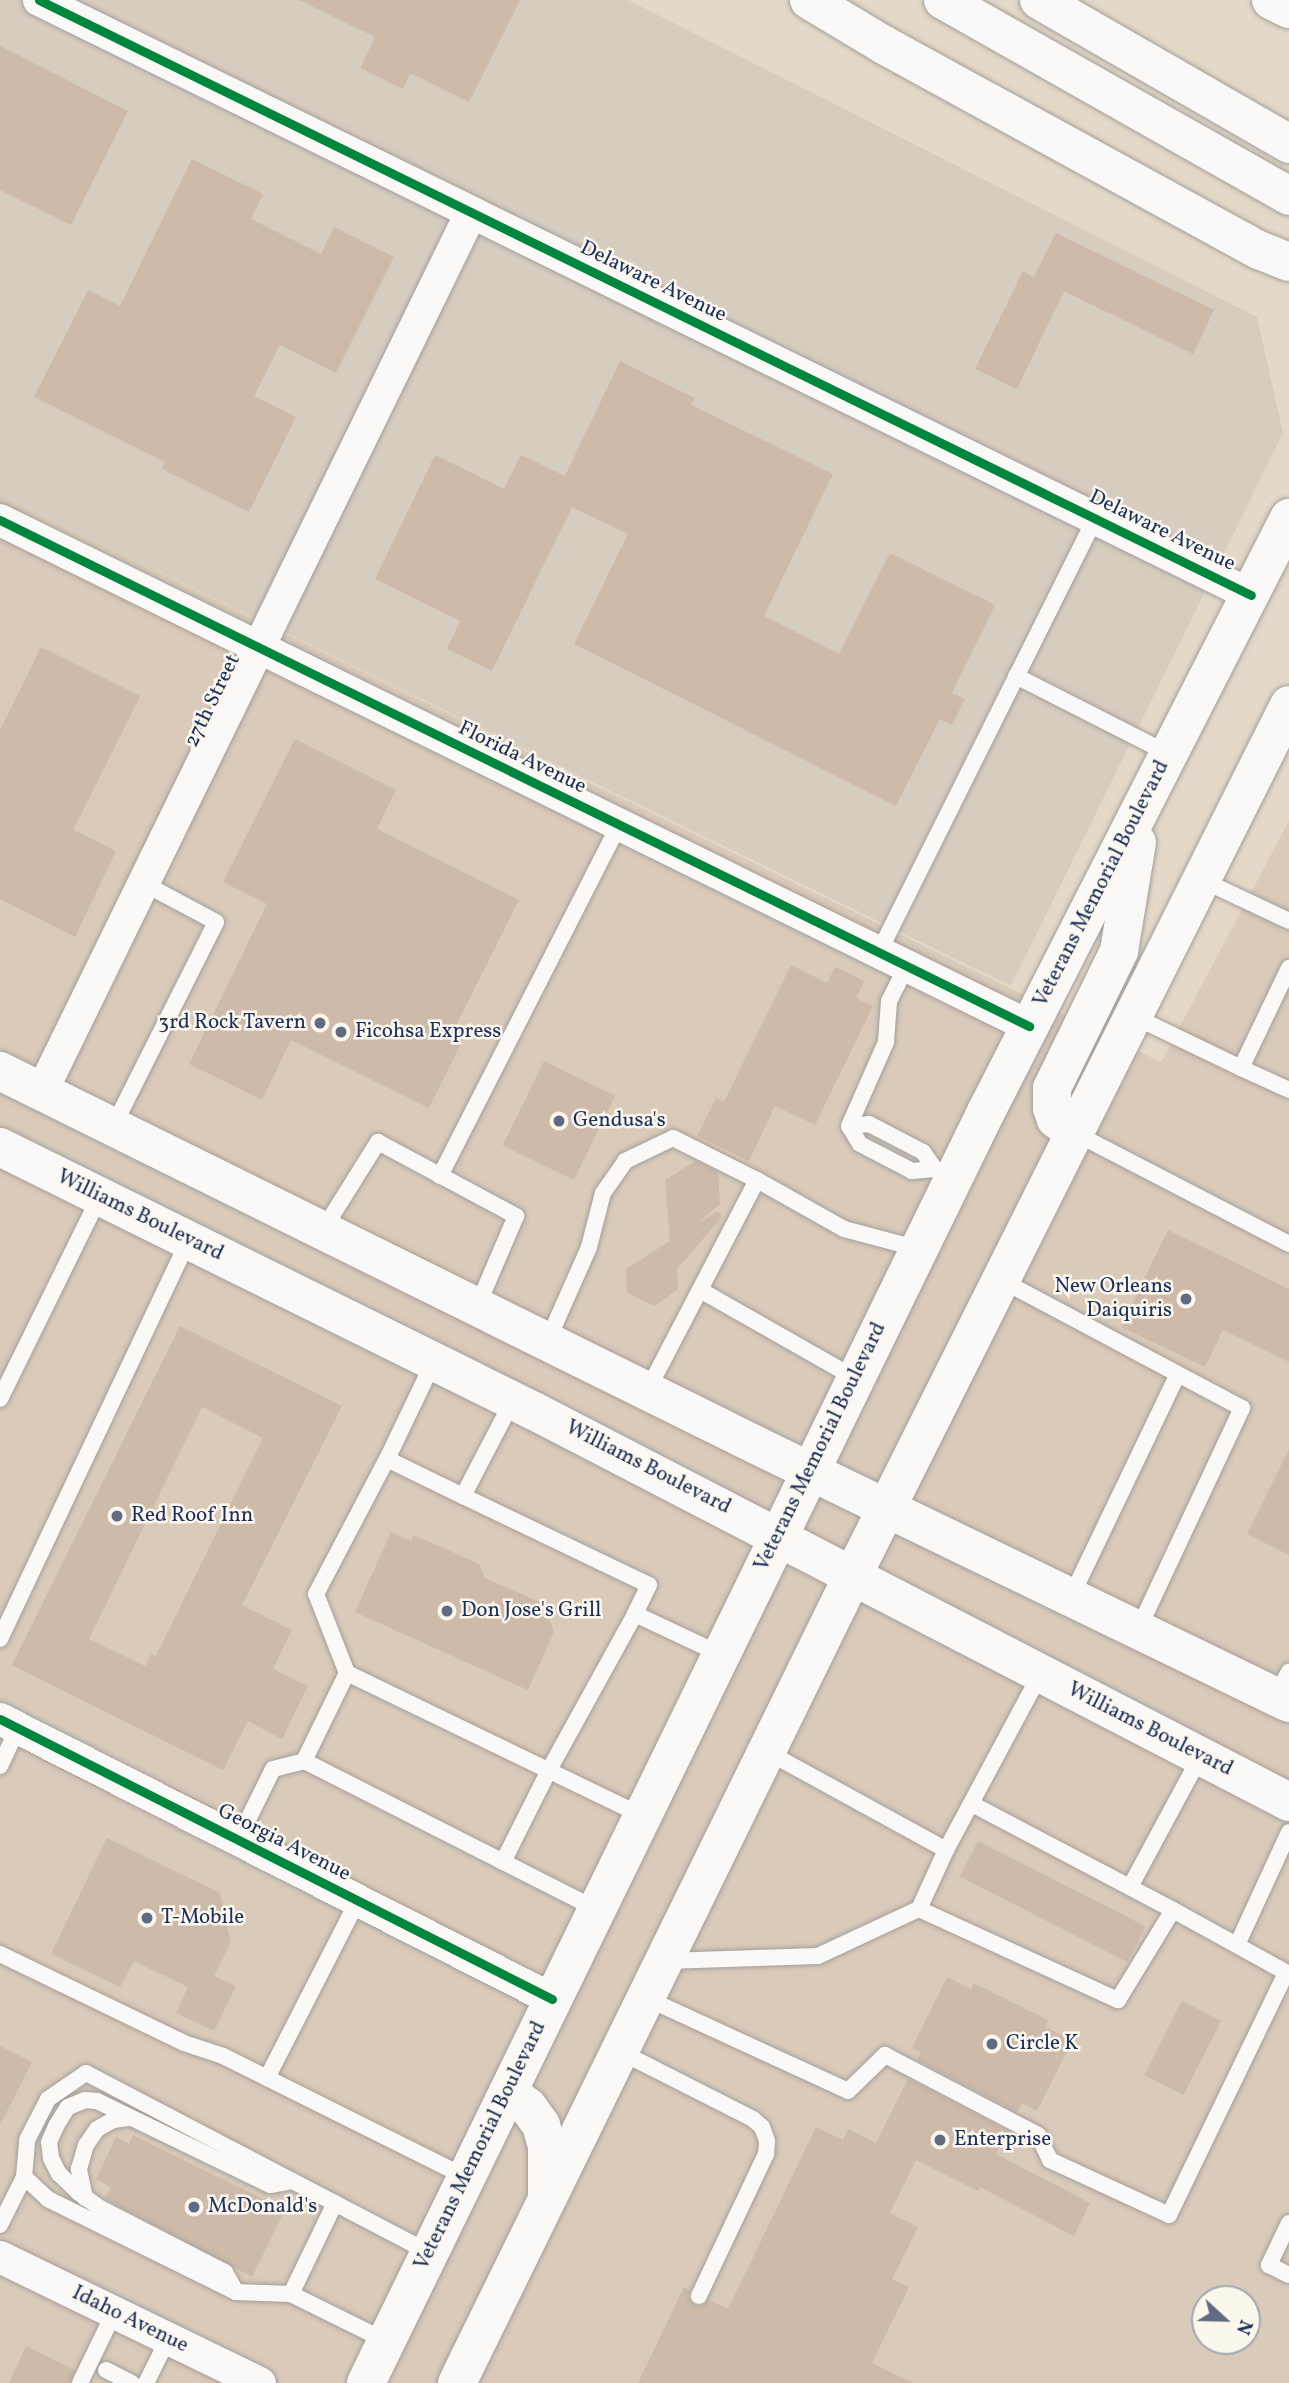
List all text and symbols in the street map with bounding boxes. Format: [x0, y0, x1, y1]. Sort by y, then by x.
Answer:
street label: Delaware Avenue [576, 236, 730, 328]
street label: Delaware Avenue [1085, 485, 1239, 577]
street label: 27th Street [180, 651, 246, 751]
street label: Florida Avenue [454, 716, 590, 800]
street label: Veterans Memorial Boulevard [1029, 756, 1175, 1012]
place label: 3rd Rock Tavern [158, 1010, 306, 1036]
marker: 3rd Rock Tavern [312, 1015, 328, 1031]
place label: Ficohsa Express [355, 1019, 501, 1045]
marker: Ficohsa Express [333, 1024, 349, 1040]
place label: Gendusa's [573, 1108, 666, 1134]
marker: Gendusa's [551, 1113, 567, 1129]
street label: Williams Boulevard [53, 1165, 227, 1267]
place label: New Orleans Daiquiris [1054, 1274, 1172, 1324]
marker: New Orleans Daiquiris [1178, 1291, 1194, 1307]
street label: Veterans Memorial Boulevard [750, 1318, 892, 1576]
street label: Williams Boulevard [561, 1415, 735, 1521]
place label: Red Roof Inn [131, 1503, 251, 1529]
marker: Red Roof Inn [109, 1508, 125, 1524]
place label: Don Jose's Grill [461, 1598, 601, 1624]
marker: Don Jose's Grill [439, 1603, 455, 1619]
street label: Williams Boulevard [1063, 1677, 1237, 1783]
street label: Georgia Avenue [213, 1799, 355, 1887]
place label: T-Mobile [161, 1905, 244, 1931]
marker: T-Mobile [139, 1910, 155, 1926]
street label: Veterans Memorial Boulevard [410, 2017, 552, 2275]
place label: Circle K [1006, 2031, 1078, 2057]
marker: Circle K [984, 2036, 1000, 2052]
place label: Enterprise [954, 2127, 1051, 2153]
marker: Enterprise [932, 2132, 948, 2148]
place label: McDonald's [208, 2194, 317, 2220]
marker: McDonald's [186, 2199, 202, 2215]
street label: Idaho Avenue [68, 2281, 192, 2359]
north arrow [1191, 2285, 1261, 2355]
text: N [1229, 2316, 1258, 2338]

